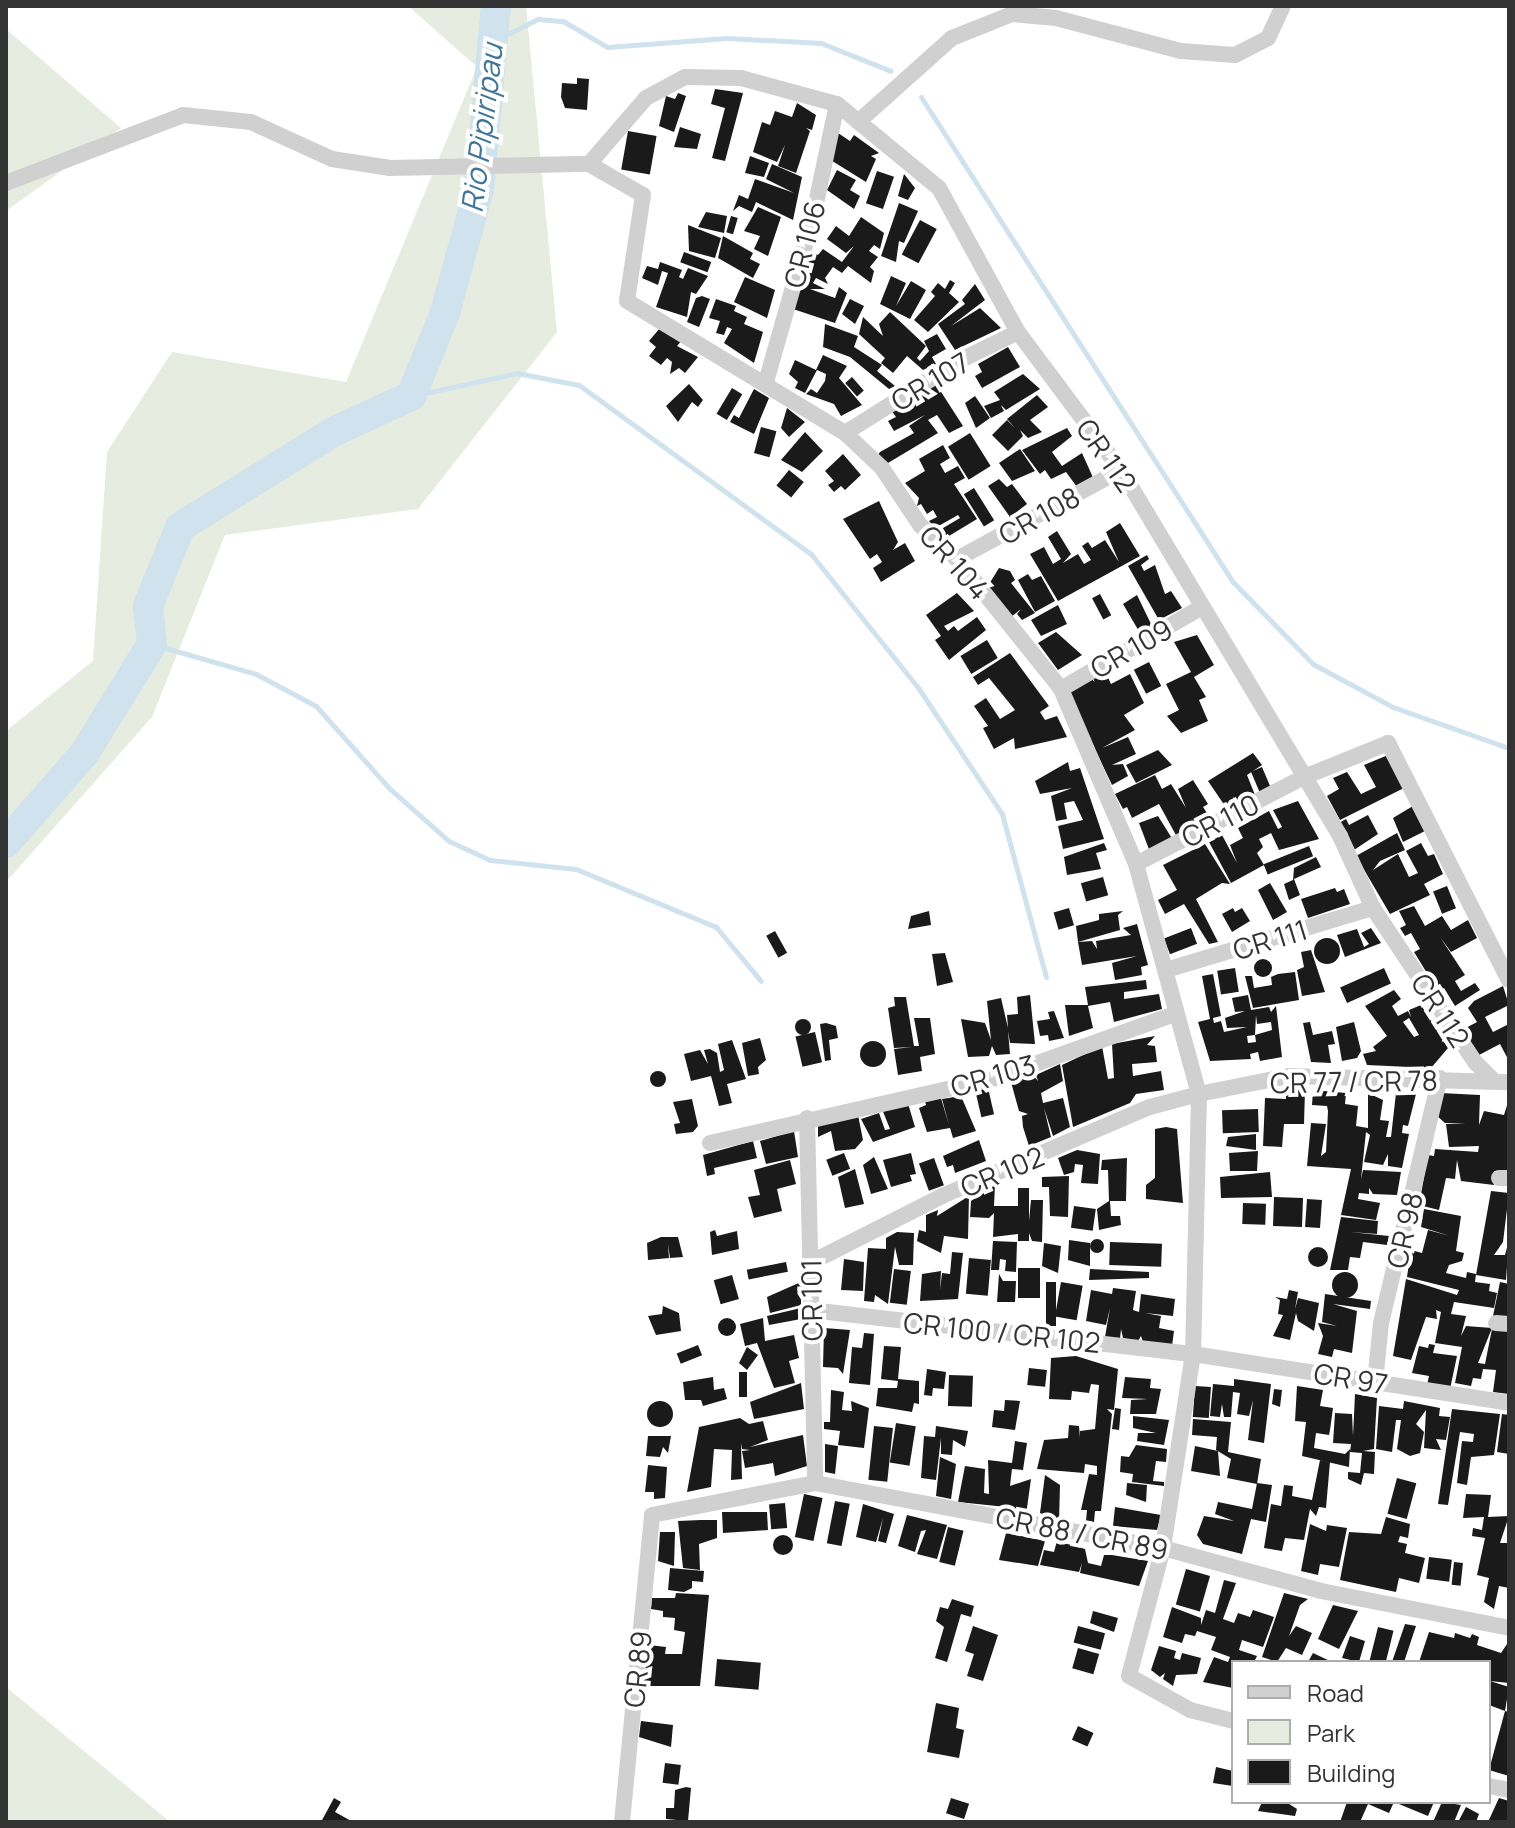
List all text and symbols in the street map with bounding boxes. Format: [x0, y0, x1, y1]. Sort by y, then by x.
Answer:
water label: Rio Pipiripau [454, 42, 510, 214]
street label: CR 106 [776, 197, 832, 291]
street label: CR 107 [885, 345, 975, 417]
street label: CR 112 [1070, 412, 1144, 498]
street label: CR 108 [993, 479, 1085, 551]
street label: CR 104 [913, 518, 997, 606]
street label: CR 109 [1084, 611, 1178, 685]
street label: CR 110 [1176, 786, 1264, 854]
street label: CR 111 [1229, 912, 1311, 966]
street label: CR 112 [1405, 967, 1477, 1053]
street label: CR 103 [947, 1047, 1039, 1103]
street label: CR 77 / CR 78 [1270, 1063, 1438, 1099]
street label: CR 102 [955, 1138, 1049, 1204]
street label: CR 98 [1379, 1189, 1429, 1271]
street label: CR 101 [793, 1259, 829, 1341]
street label: CR 100 / CR 102 [902, 1305, 1102, 1359]
street label: CR 97 [1312, 1356, 1390, 1400]
street label: CR 88 / CR 89 [993, 1500, 1171, 1566]
street label: CR 89 [616, 1629, 658, 1709]
legend [1231, 1660, 1491, 1804]
text: Road [1307, 1676, 1364, 1709]
text: Park [1307, 1716, 1355, 1749]
text: Building [1307, 1756, 1395, 1789]

